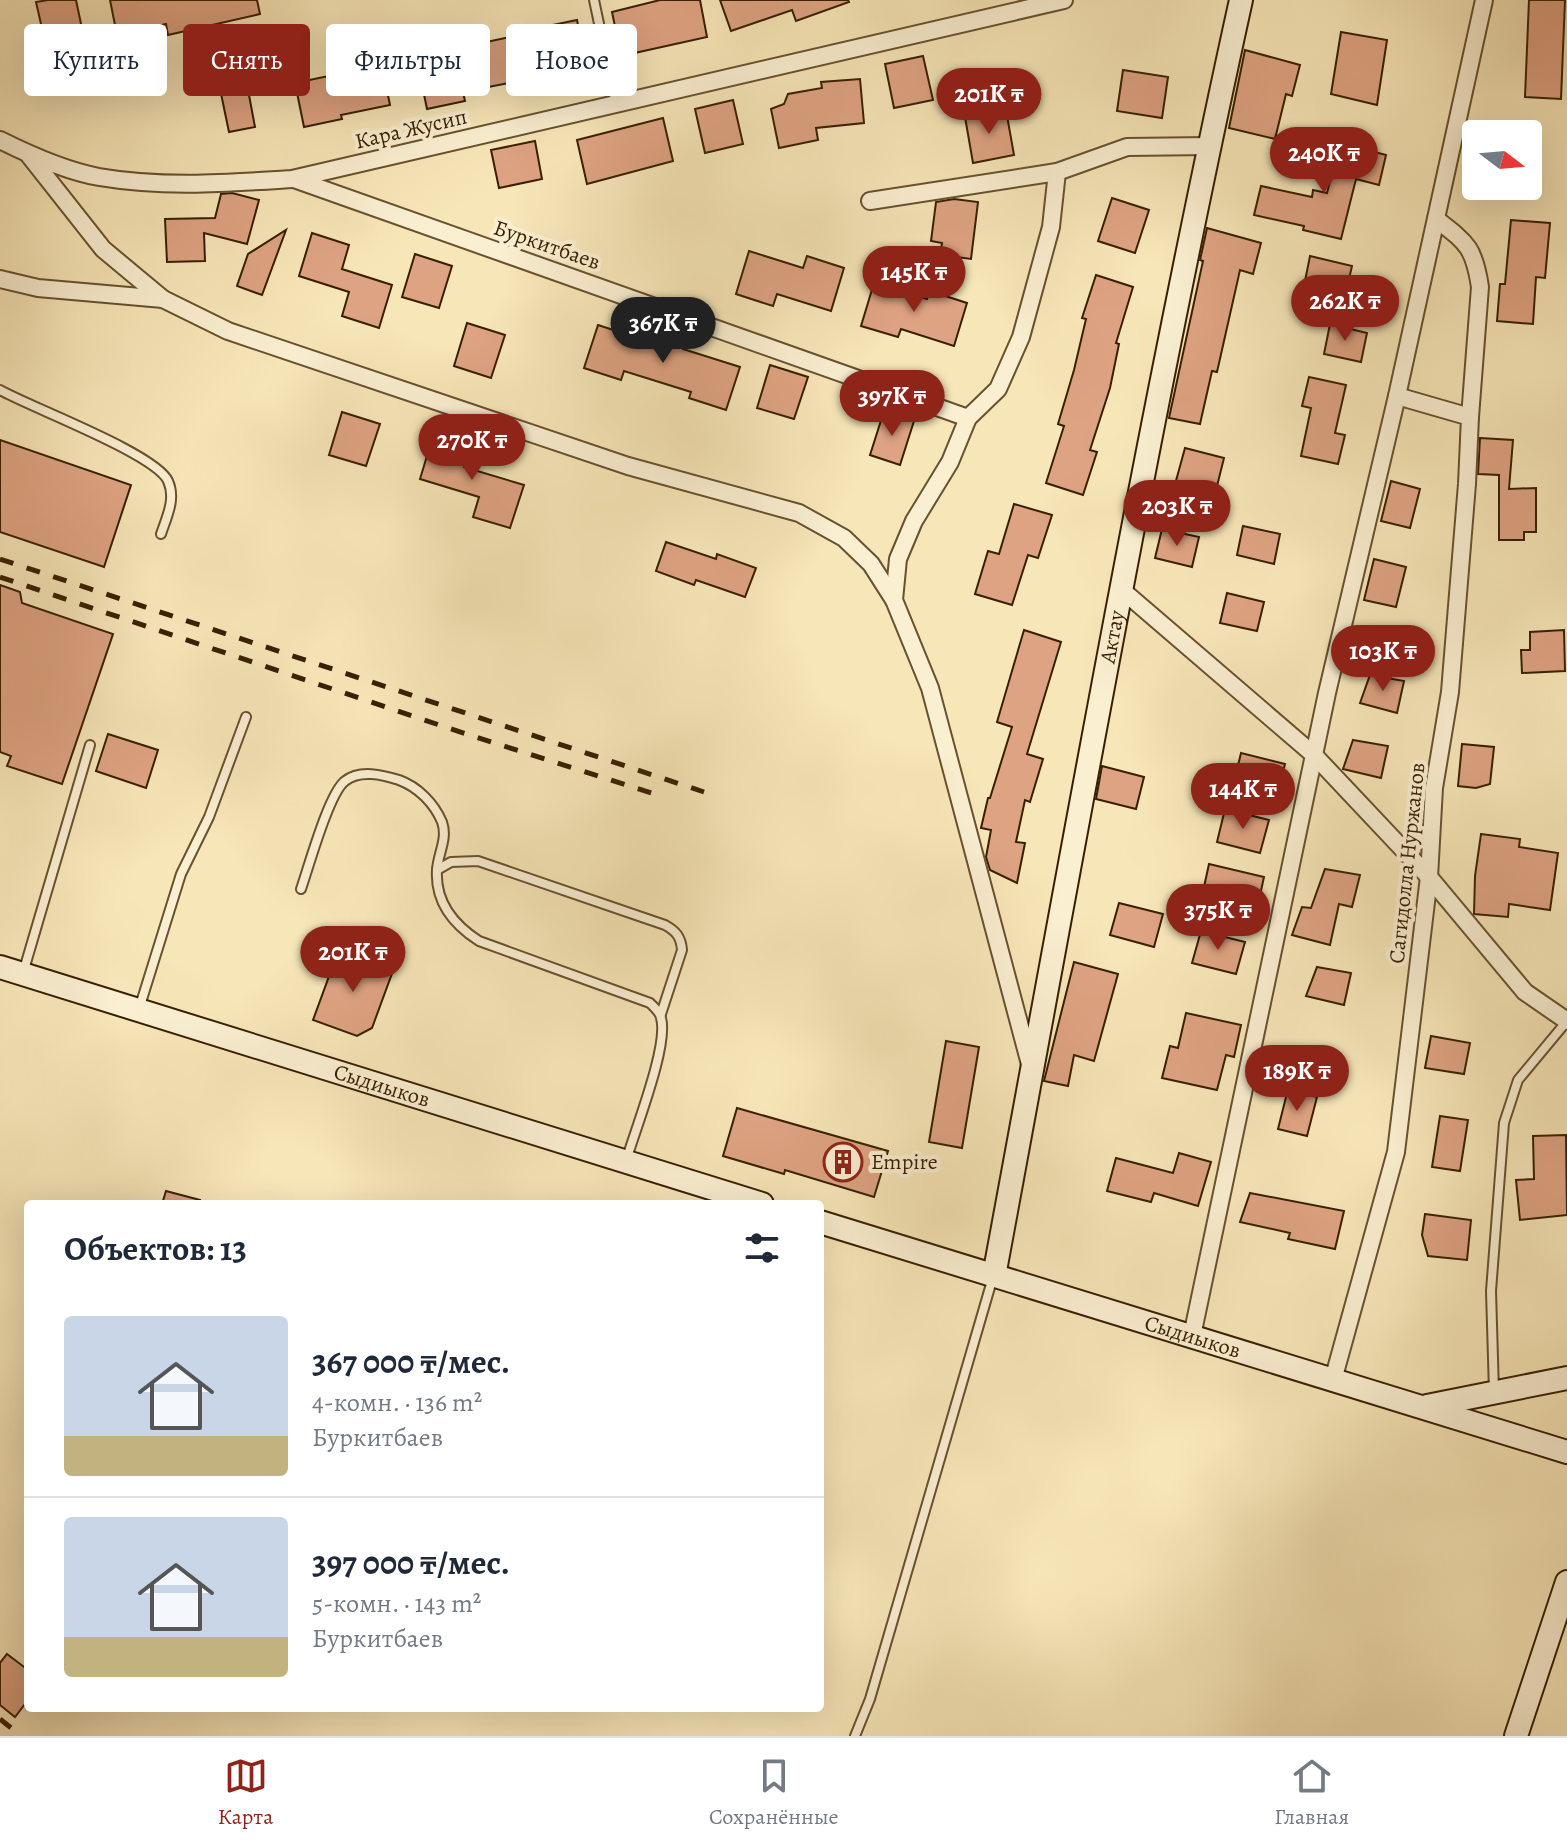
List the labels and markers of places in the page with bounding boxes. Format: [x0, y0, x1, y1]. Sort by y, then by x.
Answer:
pin: 201K ₸ [924, 68, 1054, 136]
pin: 240K ₸ [1259, 127, 1389, 195]
pin: 145K ₸ [849, 246, 979, 314]
pin: 262K ₸ [1280, 275, 1410, 343]
pin: 367K ₸ [598, 297, 728, 365]
pin: 397K ₸ [827, 370, 957, 438]
pin: 270K ₸ [407, 414, 537, 482]
pin: 203K ₸ [1112, 480, 1242, 548]
pin: 103K ₸ [1318, 625, 1448, 693]
pin: 144K ₸ [1178, 763, 1308, 831]
pin: 375K ₸ [1153, 884, 1283, 952]
pin: 201K ₸ [288, 926, 418, 994]
pin: 189K ₸ [1232, 1045, 1362, 1113]
building icon: Empire [822, 1141, 864, 1183]
place label: Empire [871, 1147, 938, 1177]

